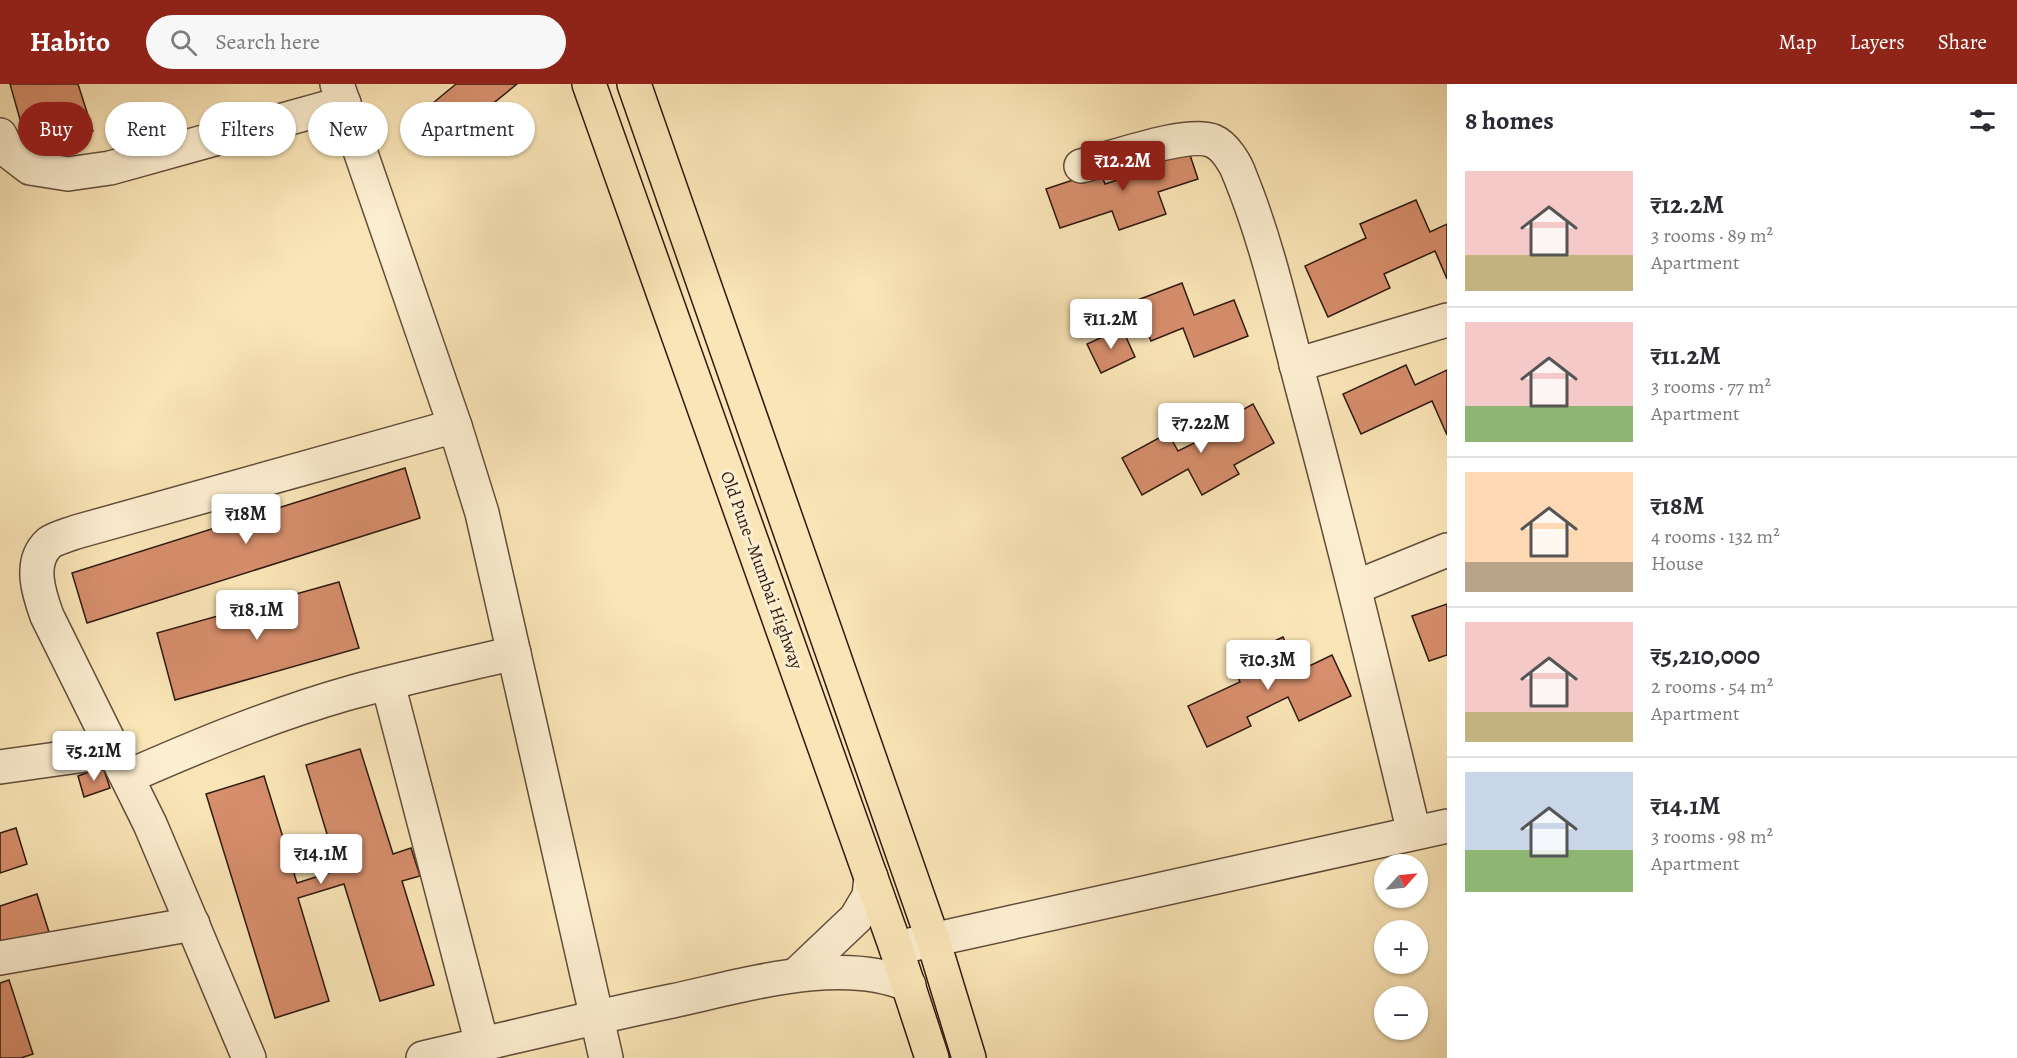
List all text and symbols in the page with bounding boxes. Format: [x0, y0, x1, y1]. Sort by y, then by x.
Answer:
search box [146, 15, 566, 69]
text: Habito [30, 23, 110, 61]
icon: search [167, 26, 200, 59]
text: Search here [215, 27, 320, 57]
text: Map [1778, 28, 1817, 56]
text: Layers [1850, 28, 1905, 56]
text: Share [1938, 28, 1987, 56]
chip: Buy [18, 102, 93, 156]
chip: Rent [105, 102, 187, 156]
chip: Filters [199, 102, 296, 156]
chip: New [308, 102, 388, 156]
chip: Apartment [400, 102, 535, 156]
text: 8 homes [1465, 103, 1554, 138]
icon: filters [1966, 104, 1999, 137]
pin: ₹12.2M [1074, 141, 1172, 192]
text: ₹12.2M [1095, 147, 1151, 174]
text: ₹12.2M [1651, 187, 1724, 222]
icon: home [1513, 195, 1585, 267]
text: 3 rooms · 89 m² [1651, 222, 1773, 249]
text: Apartment [1651, 249, 1740, 276]
pin: ₹11.2M [1062, 299, 1160, 350]
text: ₹11.2M [1084, 305, 1138, 332]
text: ₹11.2M [1651, 338, 1721, 373]
icon: home [1513, 346, 1585, 418]
text: 3 rooms · 77 m² [1651, 373, 1771, 400]
text: Apartment [1651, 400, 1740, 427]
pin: ₹7.22M [1152, 403, 1250, 454]
text: ₹7.22M [1172, 409, 1230, 436]
street label: Old Pune–Mumbai Highway [715, 468, 809, 673]
text: ₹18M [1651, 488, 1704, 523]
pin: ₹18M [210, 494, 282, 545]
icon: home [1513, 496, 1585, 568]
text: ₹18M [225, 500, 267, 527]
text: 4 rooms · 132 m² [1651, 523, 1780, 550]
text: House [1651, 550, 1703, 577]
pin: ₹18.1M [208, 590, 306, 641]
text: ₹18.1M [230, 596, 284, 623]
text: ₹5,210,000 [1651, 638, 1760, 673]
pin: ₹10.3M [1219, 640, 1317, 691]
text: ₹10.3M [1240, 646, 1296, 673]
icon: home [1513, 646, 1585, 718]
text: 2 rooms · 54 m² [1651, 673, 1773, 700]
text: Apartment [1651, 700, 1740, 727]
pin: ₹5.21M [45, 731, 143, 782]
text: ₹5.21M [66, 737, 122, 764]
text: ₹14.1M [1651, 788, 1721, 823]
icon: home [1513, 796, 1585, 868]
text: 3 rooms · 98 m² [1651, 823, 1773, 850]
pin: ₹14.1M [272, 834, 370, 885]
text: ₹14.1M [294, 840, 348, 867]
text: Apartment [1651, 850, 1740, 877]
north arrow [1374, 854, 1428, 908]
map controls [1374, 854, 1428, 1040]
button: + [1374, 920, 1428, 974]
button: − [1374, 986, 1428, 1040]

